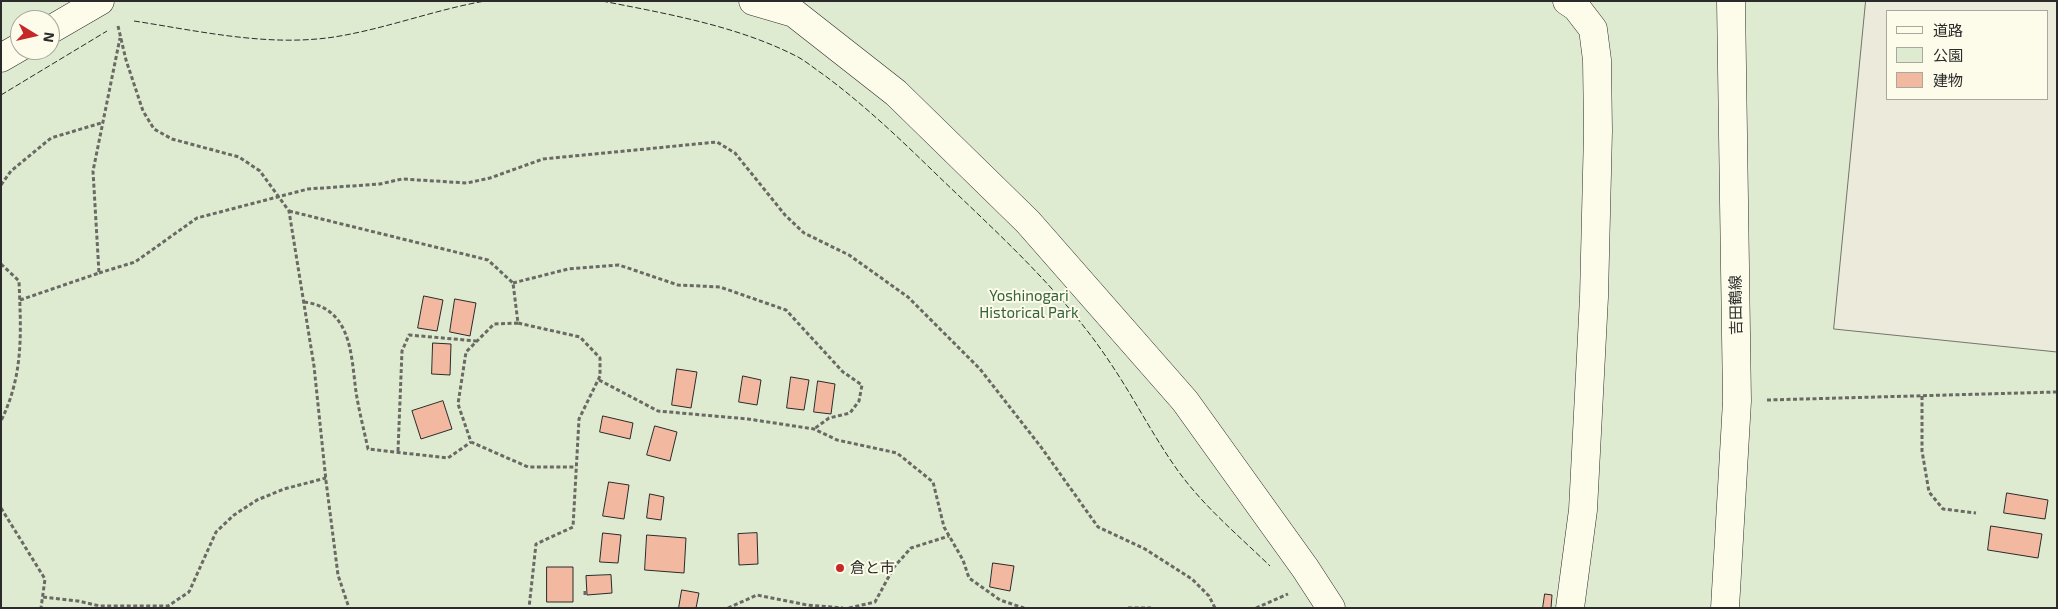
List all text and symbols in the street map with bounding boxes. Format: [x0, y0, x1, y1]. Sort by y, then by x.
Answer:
north arrow [10, 10, 60, 60]
legend [1886, 10, 2048, 100]
text: 道路 [1933, 21, 1963, 39]
text: N [40, 31, 59, 44]
text: 公園 [1933, 46, 1963, 64]
text: 建物 [1933, 71, 1963, 89]
street label: 吉田鶴線 [1726, 275, 1746, 335]
park label: Yoshinogari Historical Park [979, 287, 1079, 322]
place label: 倉と市 [850, 559, 895, 577]
marker: 倉と市 [834, 562, 846, 574]

